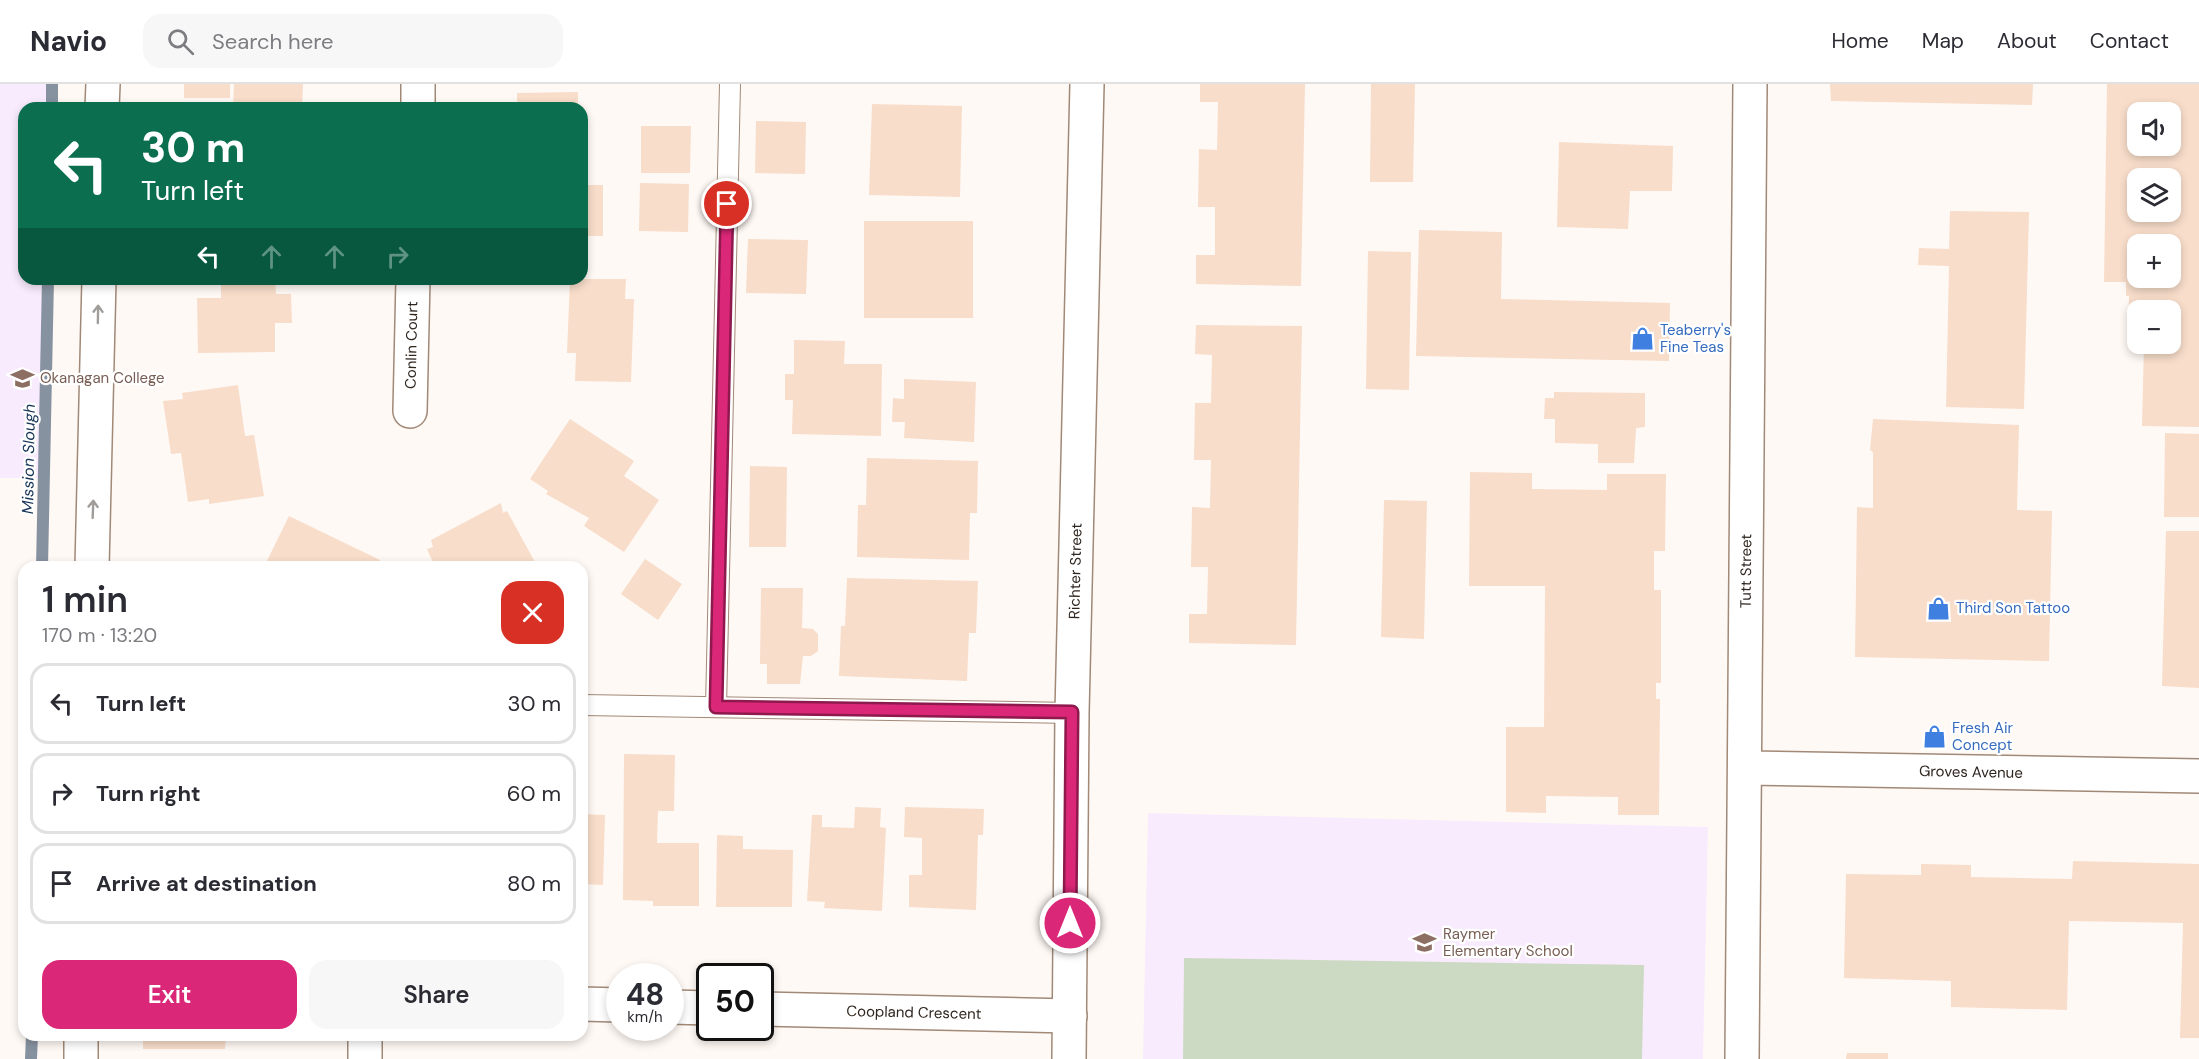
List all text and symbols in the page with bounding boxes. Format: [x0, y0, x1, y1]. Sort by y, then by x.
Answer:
search box [143, 14, 563, 68]
text: Navio [30, 23, 107, 60]
icon: search [164, 25, 197, 58]
text: Search here [212, 27, 333, 56]
text: Home [1831, 27, 1889, 55]
text: Map [1922, 27, 1964, 55]
text: About [1997, 27, 2057, 55]
text: Contact [2090, 27, 2169, 55]
map controls [2127, 102, 2181, 354]
button: sound [2127, 102, 2181, 156]
text: 30 m [141, 120, 245, 175]
icon: left [42, 126, 120, 204]
button: layers [2127, 168, 2181, 222]
text: Turn left [141, 173, 244, 208]
pin [701, 178, 752, 229]
icon: arrive [710, 187, 743, 220]
button: + [2127, 234, 2181, 288]
icon: left [192, 240, 225, 273]
icon: ahead [255, 240, 288, 273]
icon: ahead [318, 240, 351, 273]
icon: right [381, 240, 414, 273]
button: − [2127, 300, 2181, 354]
street label: Conlin Court [401, 301, 422, 389]
one-way arrow [92, 304, 104, 324]
place label: Teaberry's Fine Teas [1660, 320, 1731, 357]
shop icon: Teaberry's Fine Teas [1629, 326, 1655, 352]
school or university icon: Okanagan College [9, 365, 35, 391]
place label: Okanagan College [40, 368, 165, 388]
water label: Mission Slough [17, 404, 40, 514]
one-way arrow [87, 499, 99, 519]
street label: Richter Street [1064, 523, 1087, 619]
street label: Tutt Street [1736, 534, 1756, 608]
text: 1 min [42, 576, 128, 623]
button: close [501, 581, 564, 644]
shop icon: Third Son Tattoo [1925, 595, 1951, 621]
place label: Third Son Tattoo [1956, 598, 2070, 618]
text: 170 m · 13:20 [42, 622, 157, 648]
icon: left [45, 687, 78, 720]
text: Turn left [96, 689, 186, 718]
text: 30 m [507, 689, 561, 718]
place label: Fresh Air Concept [1952, 718, 2014, 755]
shop icon: Fresh Air Concept [1921, 724, 1947, 750]
street label: Groves Avenue [1919, 761, 2023, 783]
icon: right [45, 777, 78, 810]
text: Turn right [96, 779, 201, 808]
text: 60 m [507, 779, 561, 808]
icon: arrive [45, 867, 78, 900]
text: Arrive at destination [96, 869, 317, 898]
text: 80 m [507, 869, 561, 898]
position arrow [1038, 891, 1102, 955]
place label: Raymer Elementary School [1443, 924, 1573, 961]
school or university icon: Raymer Elementary School [1412, 930, 1438, 956]
button: Exit [42, 960, 297, 1029]
button: Share [309, 960, 564, 1029]
speed limit sign: 50 [696, 963, 774, 1041]
text: 48 [626, 975, 664, 1014]
street label: Coopland Crescent [846, 1001, 982, 1024]
text: km/h [627, 1007, 663, 1027]

